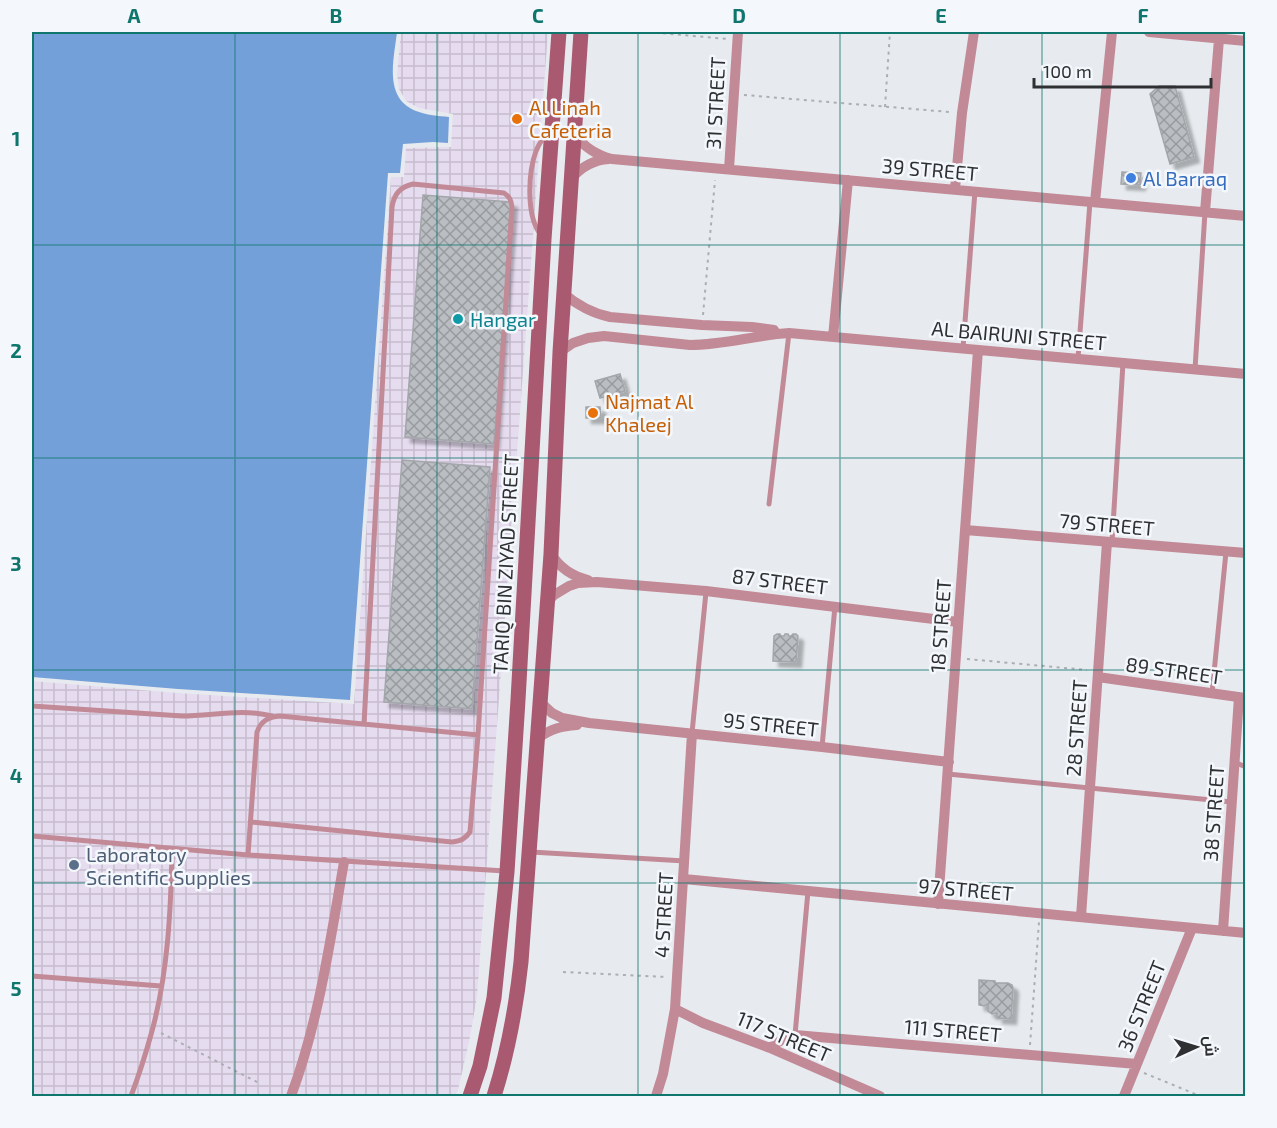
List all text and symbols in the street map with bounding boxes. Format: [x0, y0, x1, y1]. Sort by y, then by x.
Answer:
text: A [127, 3, 141, 27]
text: B [330, 3, 342, 27]
text: C [532, 3, 544, 27]
text: D [732, 3, 746, 27]
text: E [935, 3, 947, 27]
text: F [1137, 3, 1149, 27]
scale bar [1034, 51, 1211, 89]
street label: 31 STREET [701, 56, 729, 150]
text: 100 m [1043, 60, 1092, 82]
place label: Al Linah Cafeteria [529, 95, 612, 142]
marker: Al Linah Cafeteria [510, 112, 524, 126]
text: 1 [12, 126, 20, 150]
street label: 39 STREET [881, 153, 979, 185]
place label: Al Barraq [1143, 166, 1227, 190]
marker: Al Barraq [1124, 171, 1138, 185]
place label: Hangar [470, 307, 536, 331]
marker: Hangar [451, 312, 465, 326]
street label: AL BAIRUNI STREET [931, 315, 1108, 355]
text: 2 [10, 338, 22, 362]
place label: Najmat Al Khaleej [605, 389, 694, 436]
marker: Najmat Al Khaleej [586, 406, 600, 420]
street label: TARIQ BIN ZIYAD STREET [487, 453, 523, 675]
street label: 79 STREET [1058, 508, 1156, 540]
text: 3 [10, 551, 22, 575]
street label: 87 STREET [731, 563, 830, 599]
street label: 18 STREET [925, 578, 955, 674]
street label: 89 STREET [1124, 651, 1224, 689]
street label: 28 STREET [1061, 678, 1091, 777]
street label: 95 STREET [722, 707, 820, 741]
text: 4 [10, 763, 23, 787]
street label: 38 STREET [1198, 763, 1228, 862]
place label: Laboratory Scientific Supplies [86, 842, 251, 889]
marker: Laboratory Scientific Supplies [67, 858, 81, 872]
street label: 4 STREET [649, 871, 677, 959]
street label: 97 STREET [917, 873, 1015, 905]
street label: 36 STREET [1112, 957, 1170, 1055]
text: 5 [10, 976, 22, 1000]
street label: 117 STREET [733, 1005, 835, 1067]
street label: 111 STREET [903, 1014, 1003, 1046]
north arrow [1166, 1017, 1226, 1077]
text: ش [1200, 1035, 1222, 1057]

